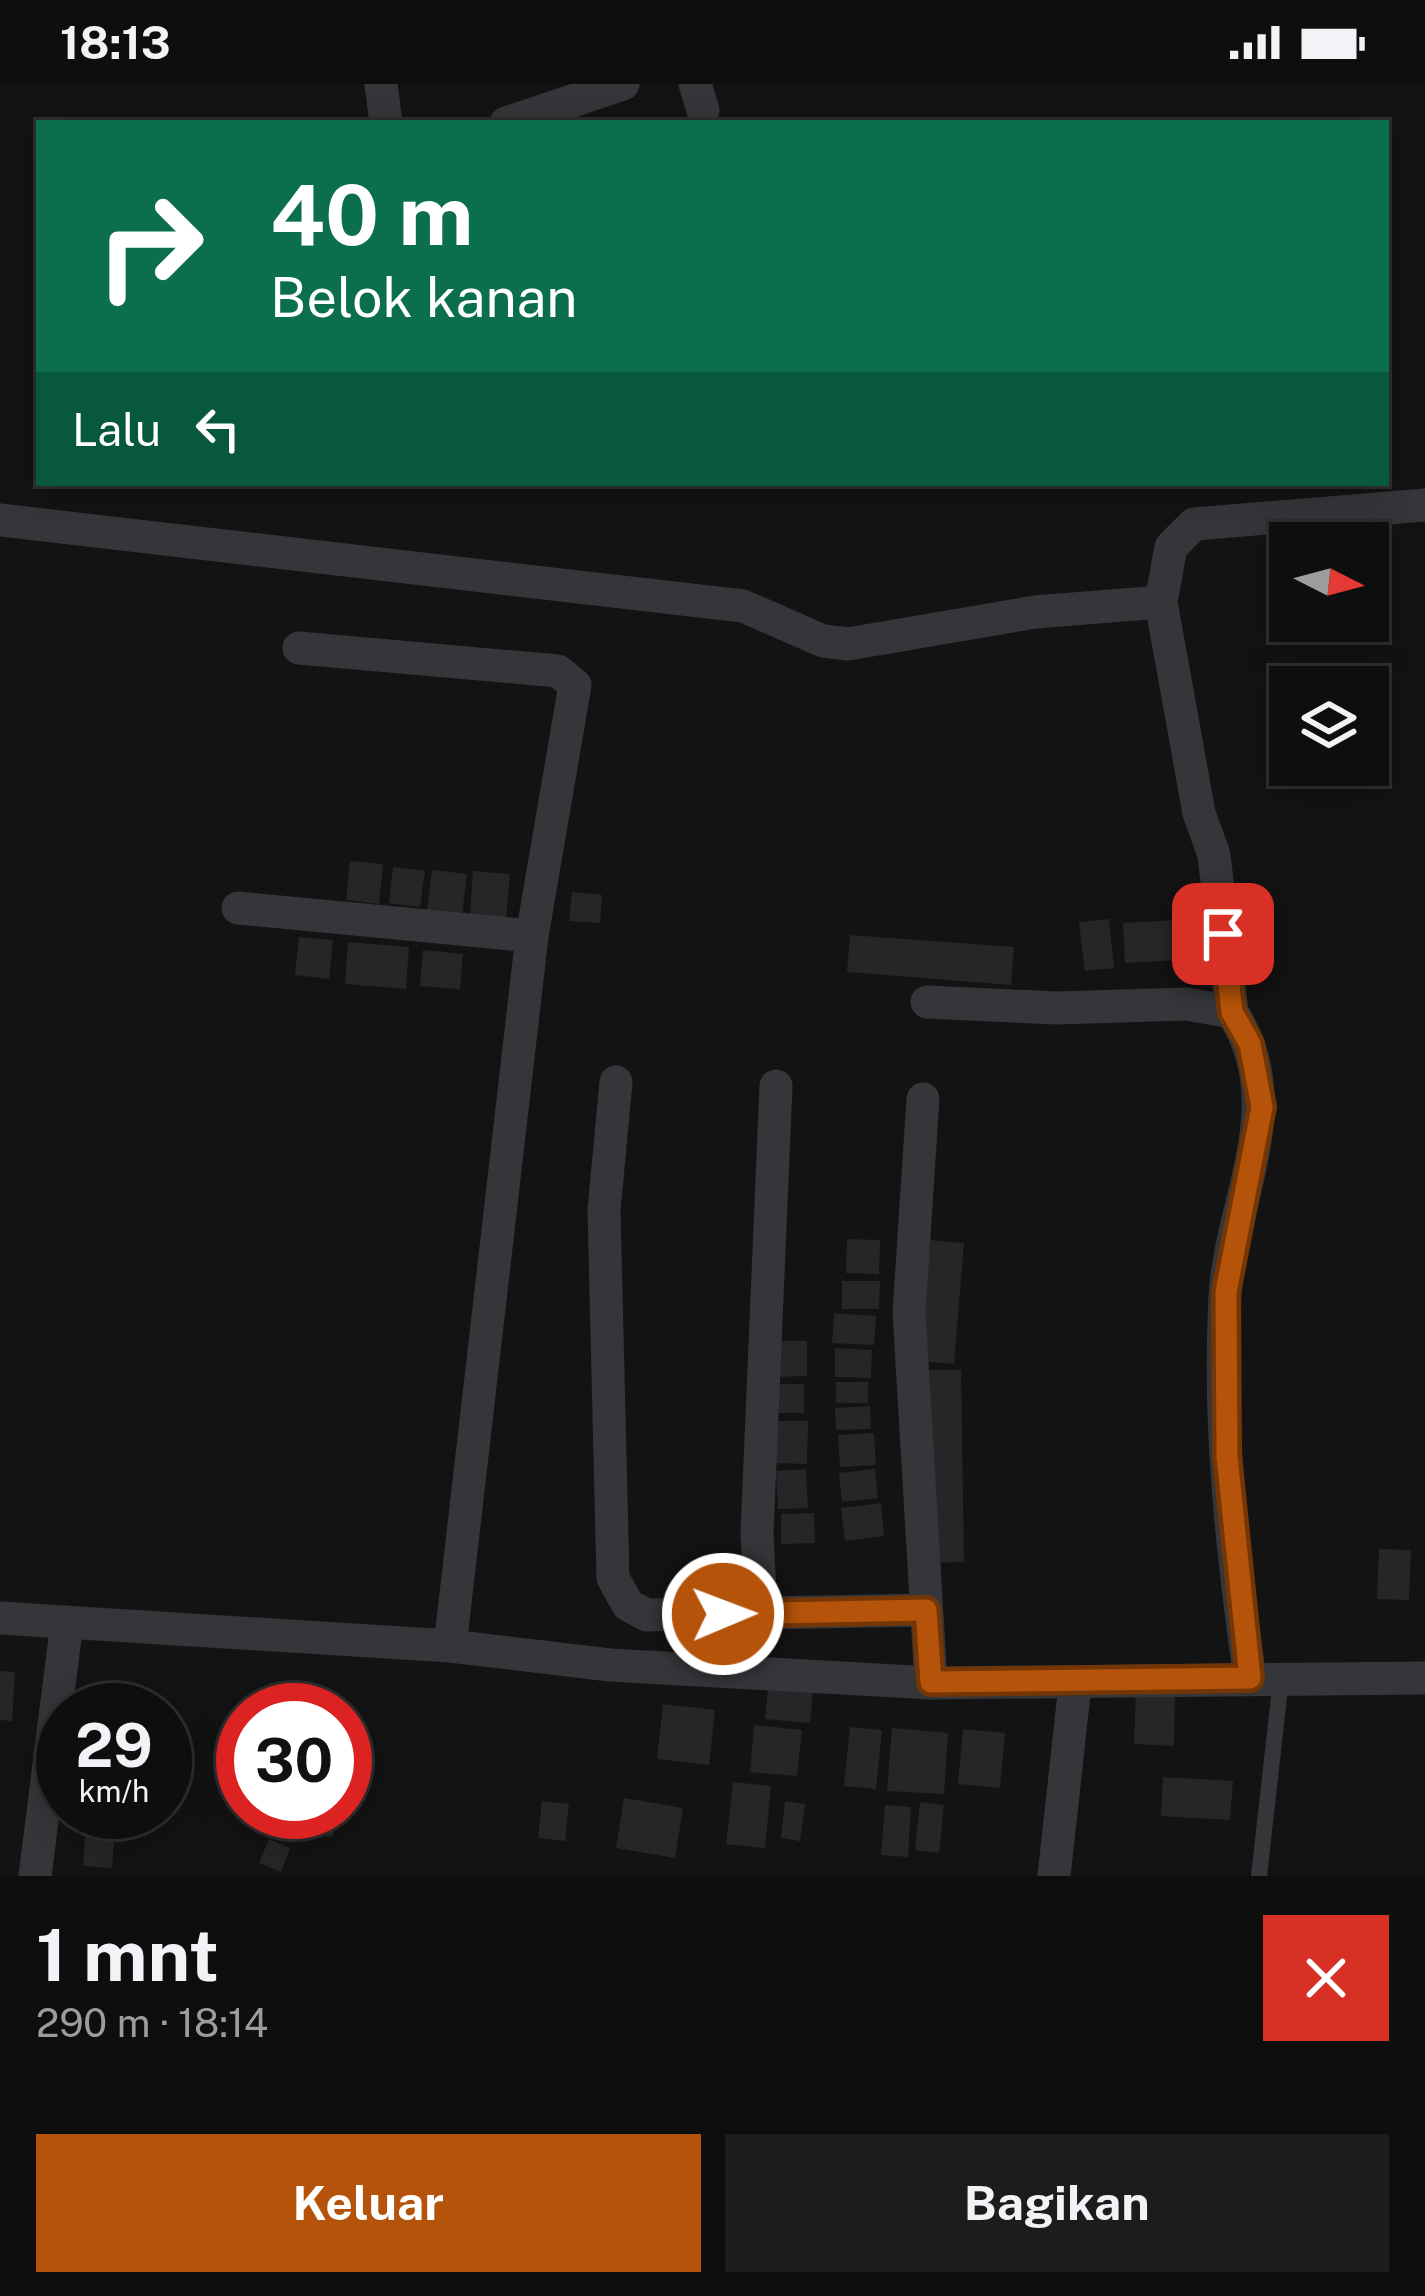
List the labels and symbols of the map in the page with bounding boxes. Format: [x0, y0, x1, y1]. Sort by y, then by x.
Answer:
north arrow [1269, 522, 1389, 642]
pin [1172, 883, 1274, 985]
position arrow [660, 1551, 786, 1677]
speed limit sign: 30 [216, 1683, 372, 1839]

